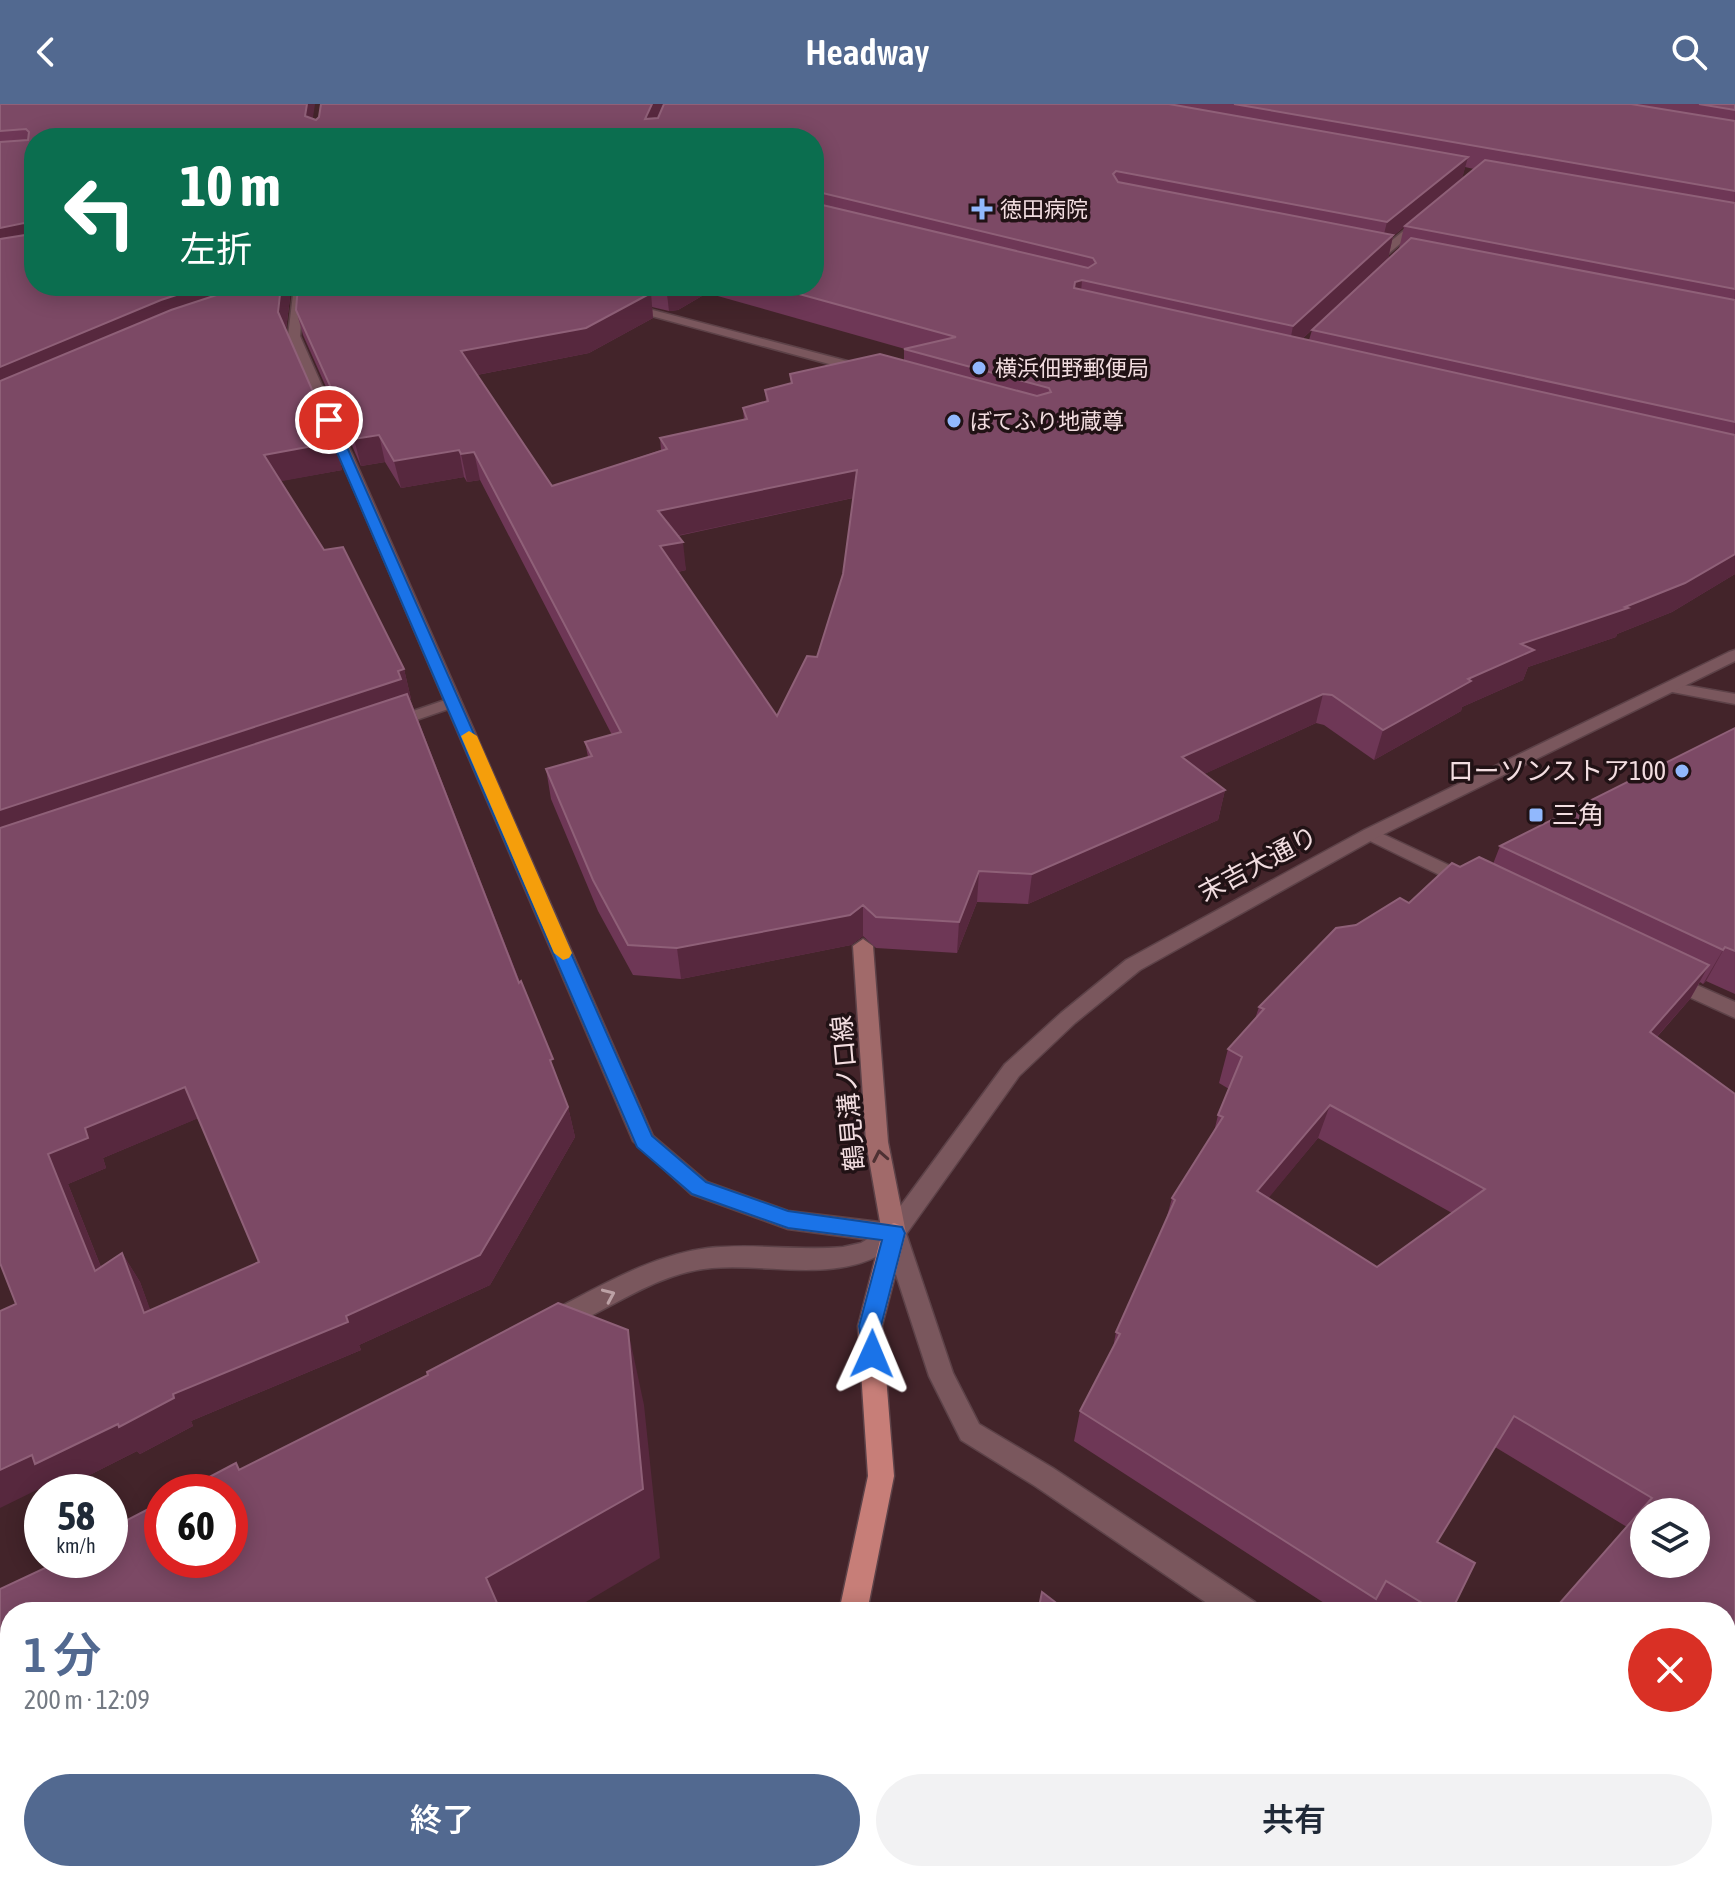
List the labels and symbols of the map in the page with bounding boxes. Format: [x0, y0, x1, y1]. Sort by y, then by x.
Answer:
place label: 徳田病院 [1000, 196, 1088, 222]
marker: 徳田病院 [971, 198, 993, 220]
place label: 横浜佃野郵便局 [995, 355, 1149, 381]
marker: 横浜佃野郵便局 [970, 359, 988, 377]
pin [295, 386, 363, 454]
place label: ぼてふり地蔵尊 [970, 408, 1124, 434]
marker: ぼてふり地蔵尊 [945, 412, 963, 430]
place label: ローソンストア100 [1448, 756, 1666, 786]
marker: ローソンストア100 [1673, 762, 1691, 780]
place label: 三角 [1552, 800, 1604, 830]
marker: 三角 [1527, 806, 1545, 824]
street label: 末吉大通り [1194, 820, 1322, 908]
street label: 鶴見溝ノ口線 [826, 1014, 870, 1172]
one-way arrow [872, 1150, 889, 1163]
one-way arrow [601, 1289, 615, 1305]
position arrow [830, 1312, 914, 1396]
speed limit sign: 60 [144, 1474, 248, 1578]

